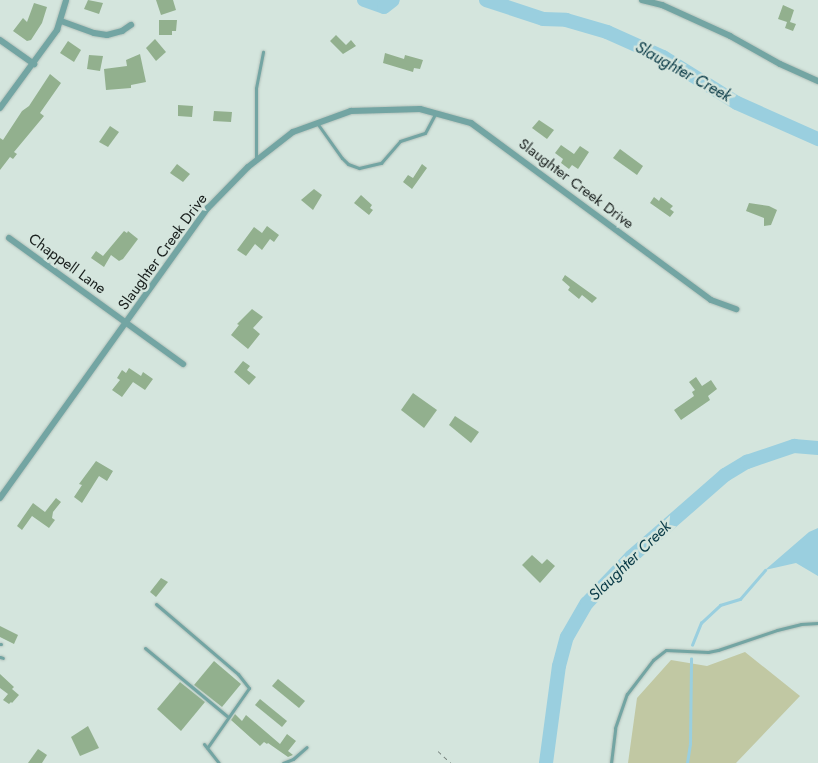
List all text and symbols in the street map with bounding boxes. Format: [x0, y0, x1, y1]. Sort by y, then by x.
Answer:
water label: Slaughter Creek [632, 38, 734, 106]
street label: Slaughter Creek Drive [515, 135, 637, 233]
street label: Slaughter Creek Drive [115, 190, 211, 314]
street label: Chappell Lane [25, 230, 109, 298]
water label: Slaughter Creek [585, 517, 675, 605]

